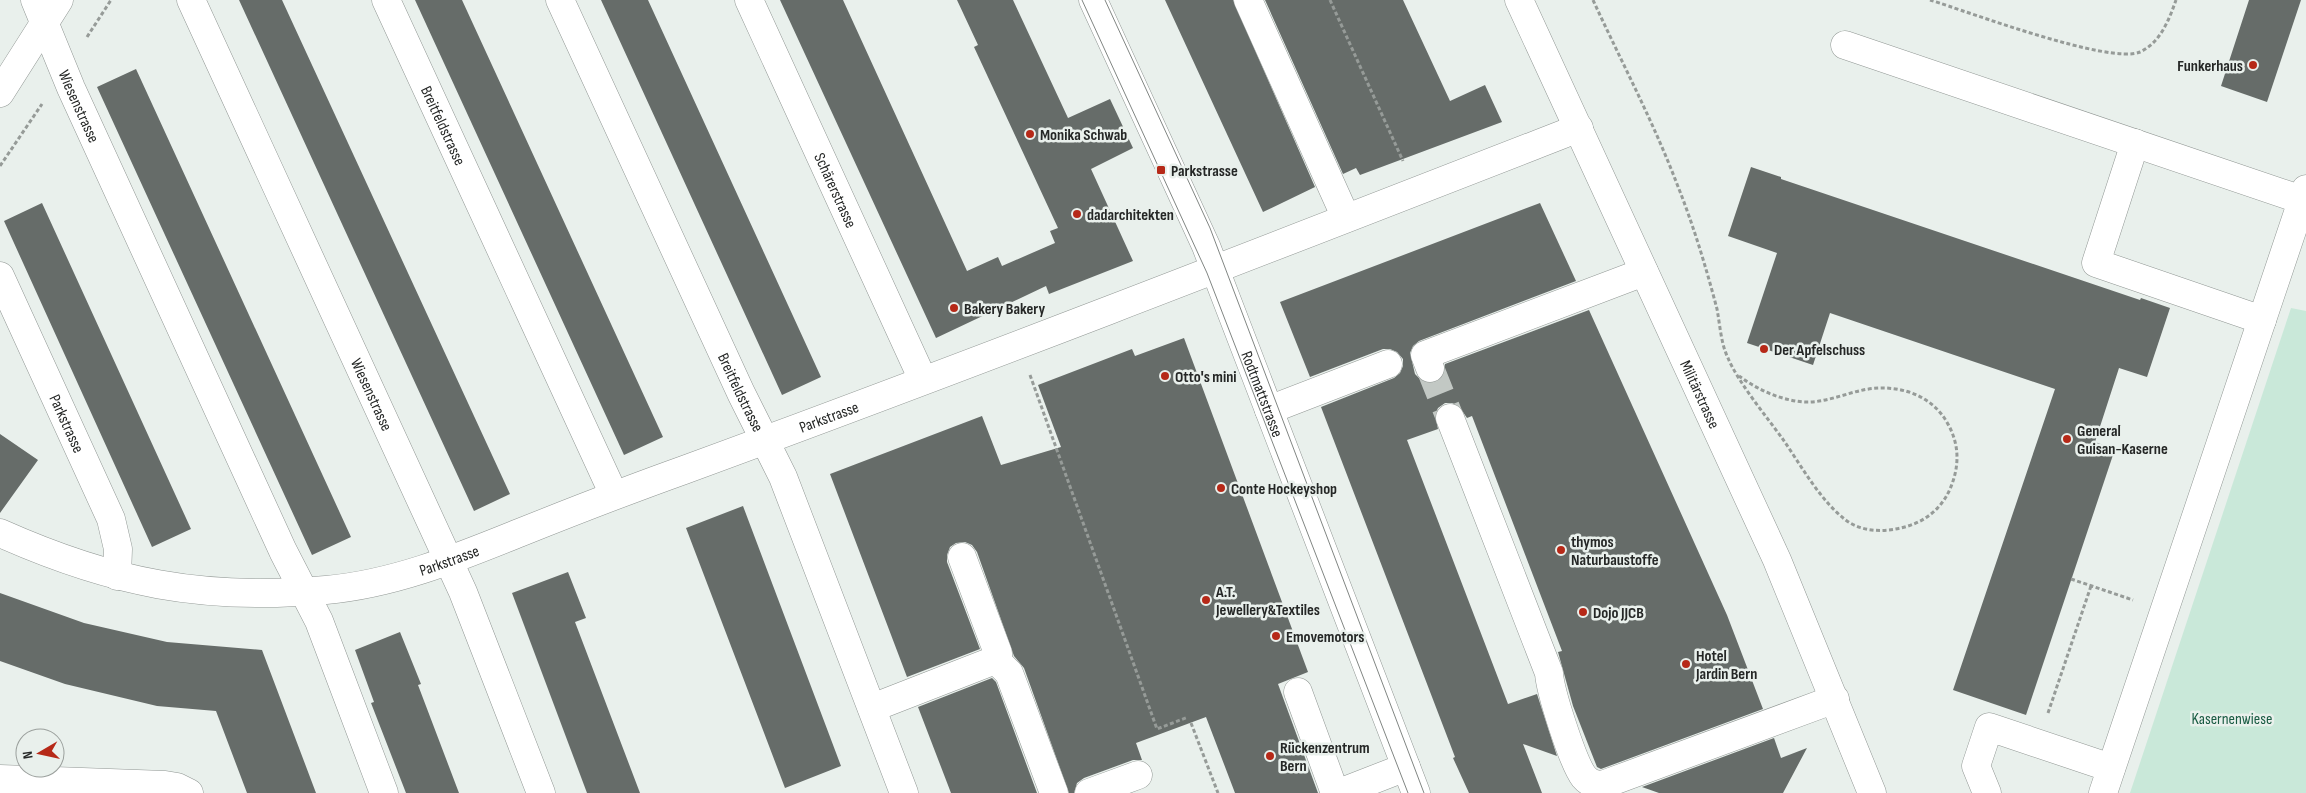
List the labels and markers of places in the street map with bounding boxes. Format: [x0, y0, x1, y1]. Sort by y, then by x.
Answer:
place label: Funkerhaus [2177, 57, 2243, 76]
marker: Funkerhaus [2247, 59, 2259, 71]
place label: Monika Schwab [1040, 126, 1127, 145]
marker: Monika Schwab [1024, 128, 1036, 140]
place label: Parkstrasse [1171, 162, 1238, 181]
marker: Parkstrasse [1155, 164, 1167, 176]
place label: dadarchitekten [1087, 206, 1174, 225]
marker: dadarchitekten [1071, 208, 1083, 220]
place label: Bakery Bakery [964, 300, 1045, 319]
marker: Bakery Bakery [948, 302, 960, 314]
place label: Der Apfelschuss [1774, 341, 1865, 360]
marker: Der Apfelschuss [1758, 343, 1770, 355]
place label: Otto's mini [1175, 368, 1237, 387]
marker: Otto's mini [1159, 370, 1171, 382]
place label: General Guisan-Kaserne [2077, 422, 2168, 459]
marker: General Guisan-Kaserne [2061, 433, 2073, 445]
place label: Conte Hockeyshop [1231, 480, 1337, 499]
marker: Conte Hockeyshop [1215, 482, 1227, 494]
place label: thymos Naturbaustoffe [1571, 533, 1659, 570]
marker: thymos Naturbaustoffe [1555, 544, 1567, 556]
place label: A.T. Jewellery&Textiles [1215, 583, 1320, 620]
marker: A.T. Jewellery&Textiles [1200, 594, 1212, 606]
place label: Dojo JJCB [1593, 604, 1644, 623]
marker: Dojo JJCB [1577, 606, 1589, 618]
place label: Emovemotors [1286, 628, 1365, 647]
marker: Emovemotors [1270, 630, 1282, 642]
place label: Hotel Jardin Bern [1695, 647, 1757, 684]
marker: Hotel Jardin Bern [1680, 658, 1692, 670]
place label: Rückenzentrum Bern [1280, 739, 1370, 776]
marker: Rückenzentrum Bern [1264, 750, 1276, 762]

